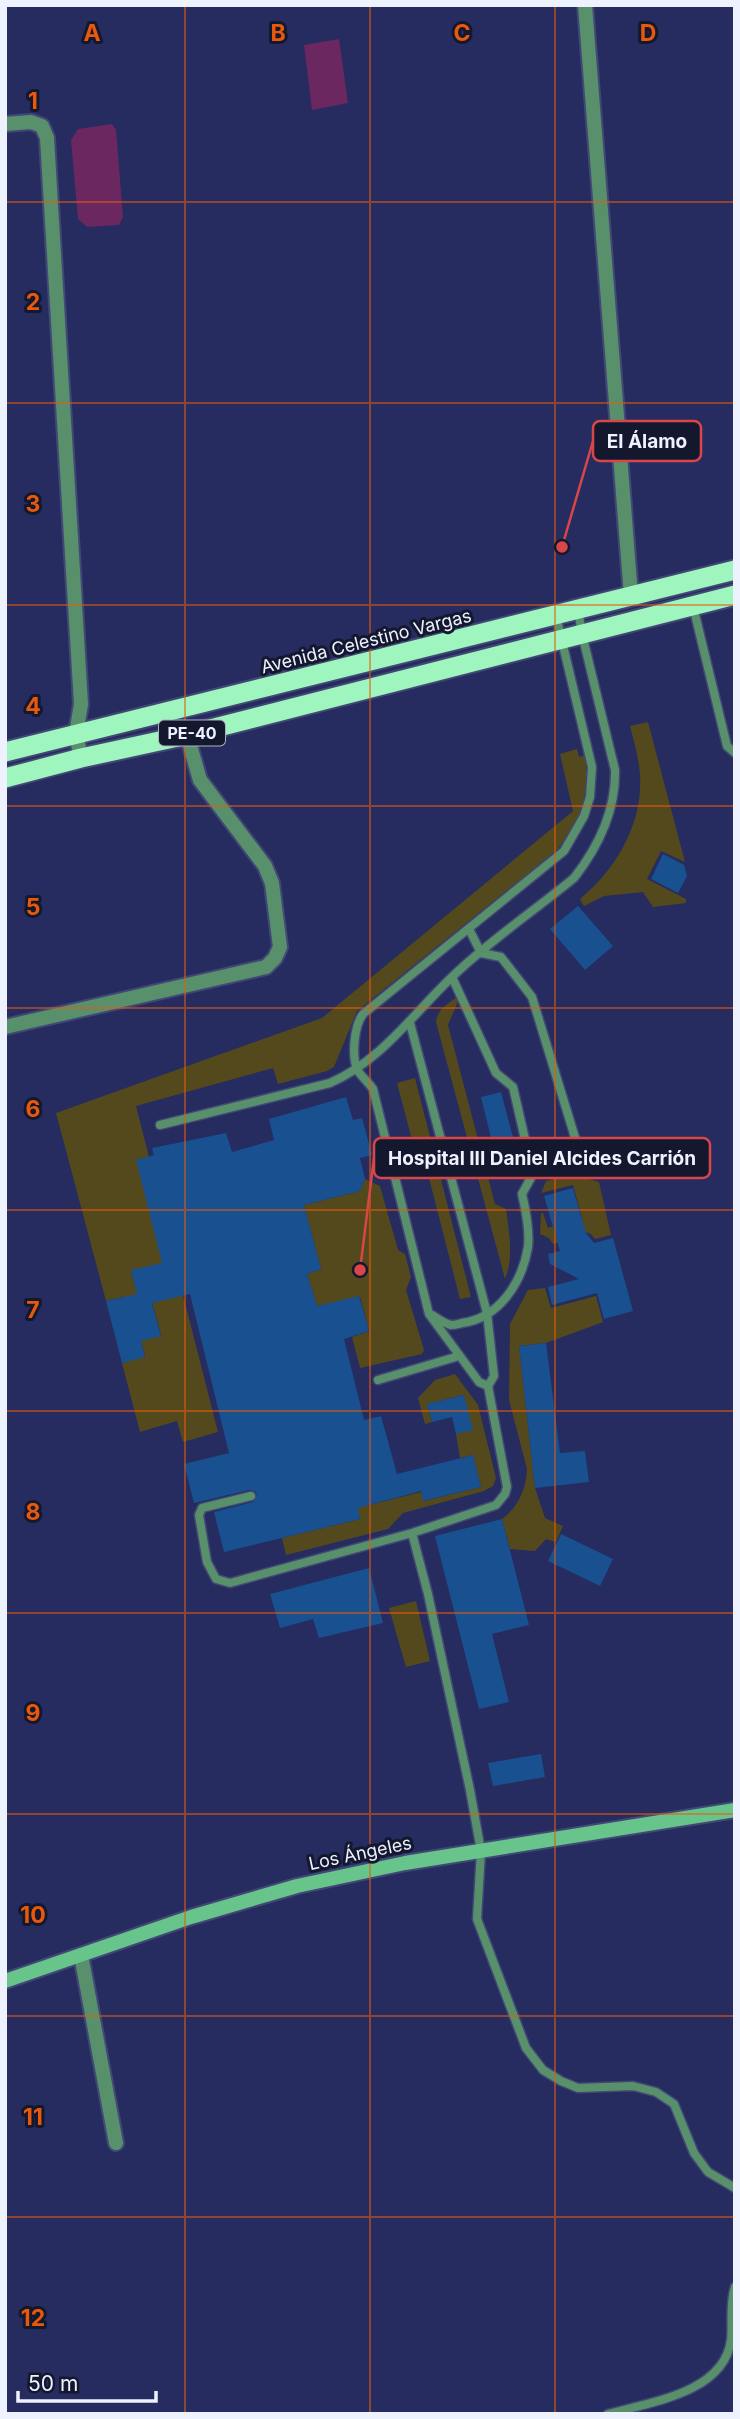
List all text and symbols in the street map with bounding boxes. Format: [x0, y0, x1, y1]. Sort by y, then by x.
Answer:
text: A [83, 19, 101, 47]
text: B [270, 19, 286, 47]
text: C [453, 19, 471, 47]
text: D [640, 19, 656, 47]
text: 1 [28, 87, 38, 115]
text: 2 [26, 288, 40, 316]
callout: El Álamo [593, 421, 701, 461]
text: El Álamo [607, 430, 687, 453]
text: 3 [26, 490, 40, 518]
street label: Avenida Celestino Vargas [259, 605, 473, 677]
text: 4 [25, 692, 41, 720]
road number: PE-40 [159, 720, 225, 746]
text: 5 [26, 893, 40, 921]
text: 6 [26, 1095, 40, 1123]
callout: Hospital III Daniel Alcides Carrión [374, 1138, 710, 1178]
text: Hospital III Daniel Alcides Carrión [388, 1147, 696, 1170]
text: 7 [26, 1296, 40, 1324]
text: 8 [26, 1498, 40, 1526]
text: 9 [26, 1699, 40, 1727]
street label: Los Ángeles [307, 1831, 413, 1874]
text: 10 [20, 1901, 46, 1929]
text: 11 [23, 2103, 43, 2131]
text: 12 [21, 2304, 45, 2332]
scale bar [18, 2360, 156, 2404]
text: 50 m [28, 2371, 78, 2396]

